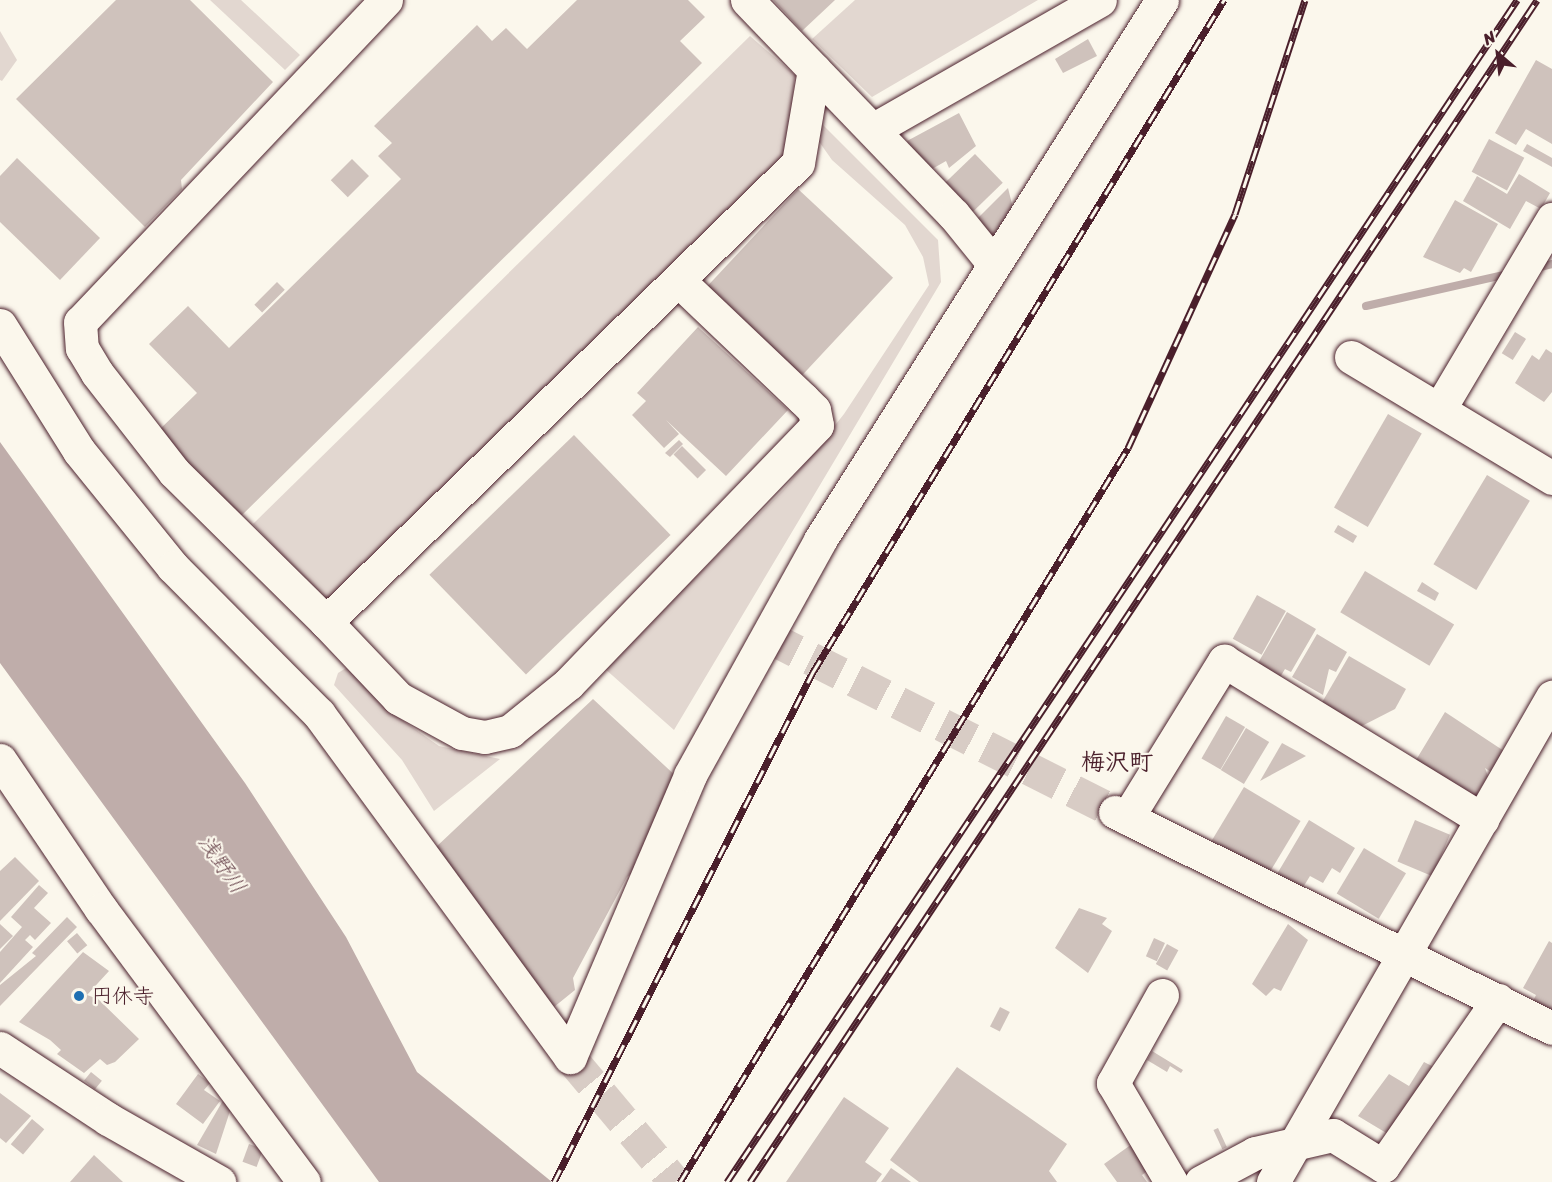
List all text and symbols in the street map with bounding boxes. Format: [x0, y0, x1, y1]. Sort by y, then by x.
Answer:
text: N [1478, 22, 1501, 53]
north arrow [1468, 24, 1528, 84]
district label: 梅沢町 [1081, 749, 1153, 777]
water label: 浅野川 [192, 829, 252, 899]
place label: 円休寺 [91, 983, 154, 1009]
marker: 円休寺 [72, 989, 86, 1003]

